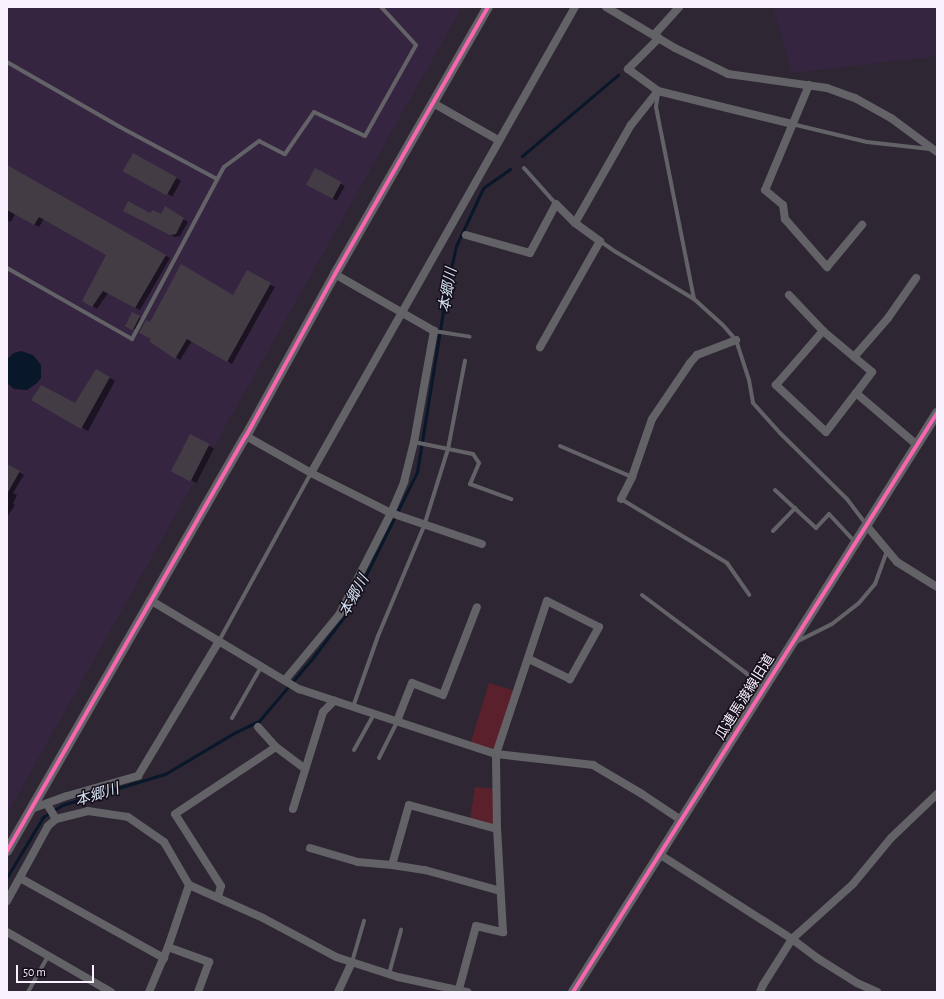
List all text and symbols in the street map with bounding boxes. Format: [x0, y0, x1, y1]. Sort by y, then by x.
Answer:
water label: 本郷川 [435, 266, 461, 314]
water label: 本郷川 [335, 572, 373, 620]
street label: 瓜連馬渡線旧道 [712, 651, 778, 743]
water label: 本郷川 [73, 780, 121, 810]
scale bar [18, 957, 96, 983]
text: 50 m [23, 966, 46, 978]

